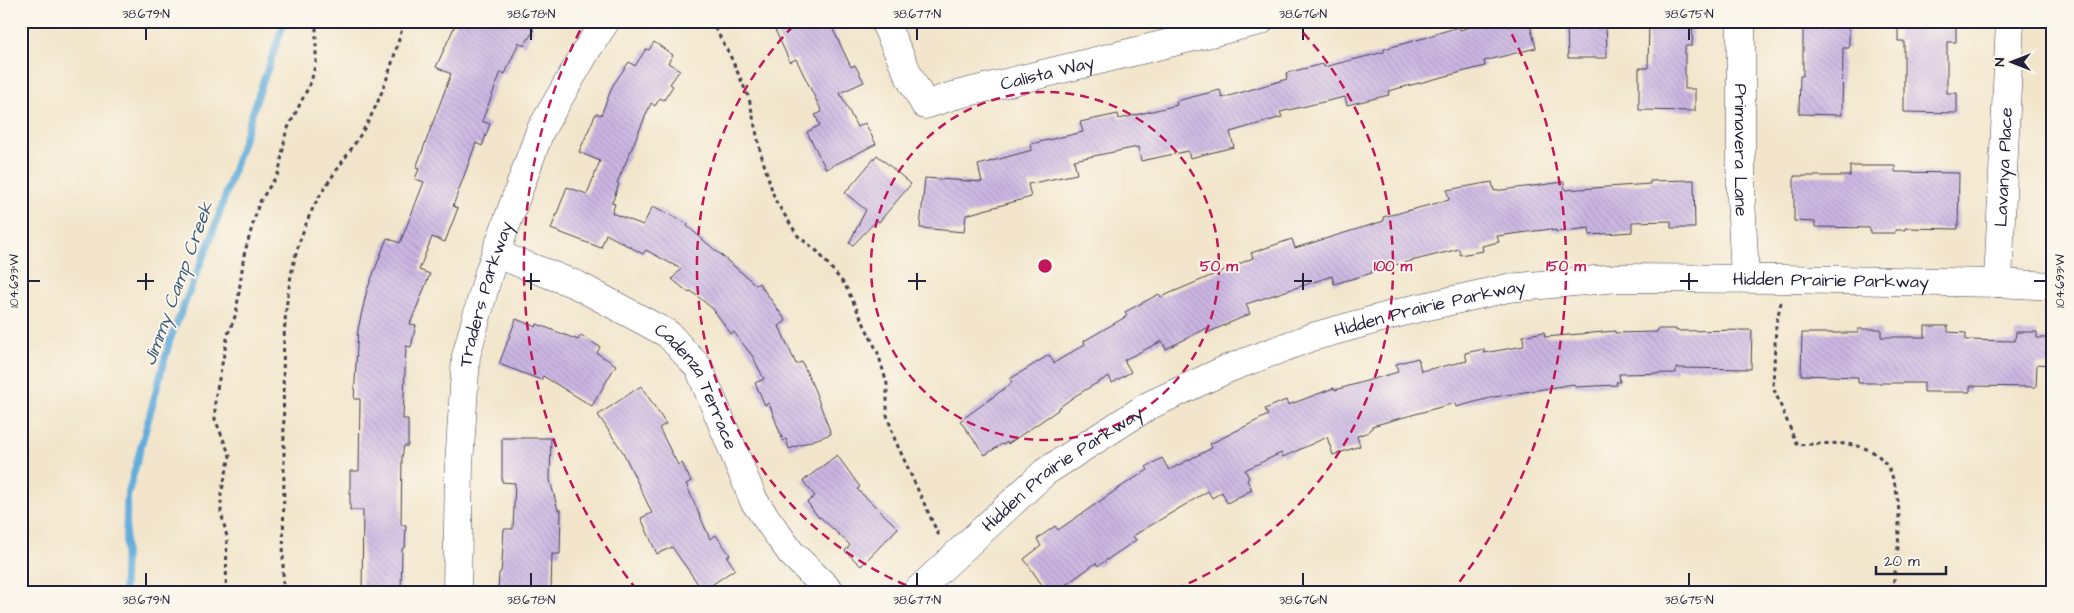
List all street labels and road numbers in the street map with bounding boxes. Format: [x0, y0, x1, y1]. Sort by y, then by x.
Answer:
street label: Calista Way [998, 50, 1097, 97]
street label: Primavera Lane [1728, 83, 1754, 217]
street label: Lavanya Place [1989, 106, 2019, 228]
street label: Traders Parkway [453, 218, 520, 367]
street label: Hidden Prairie Parkway [1733, 267, 1929, 296]
street label: Hidden Prairie Parkway [1331, 274, 1527, 343]
street label: Cadenza Terrace [650, 317, 743, 454]
street label: Hidden Prairie Parkway [977, 400, 1149, 538]

